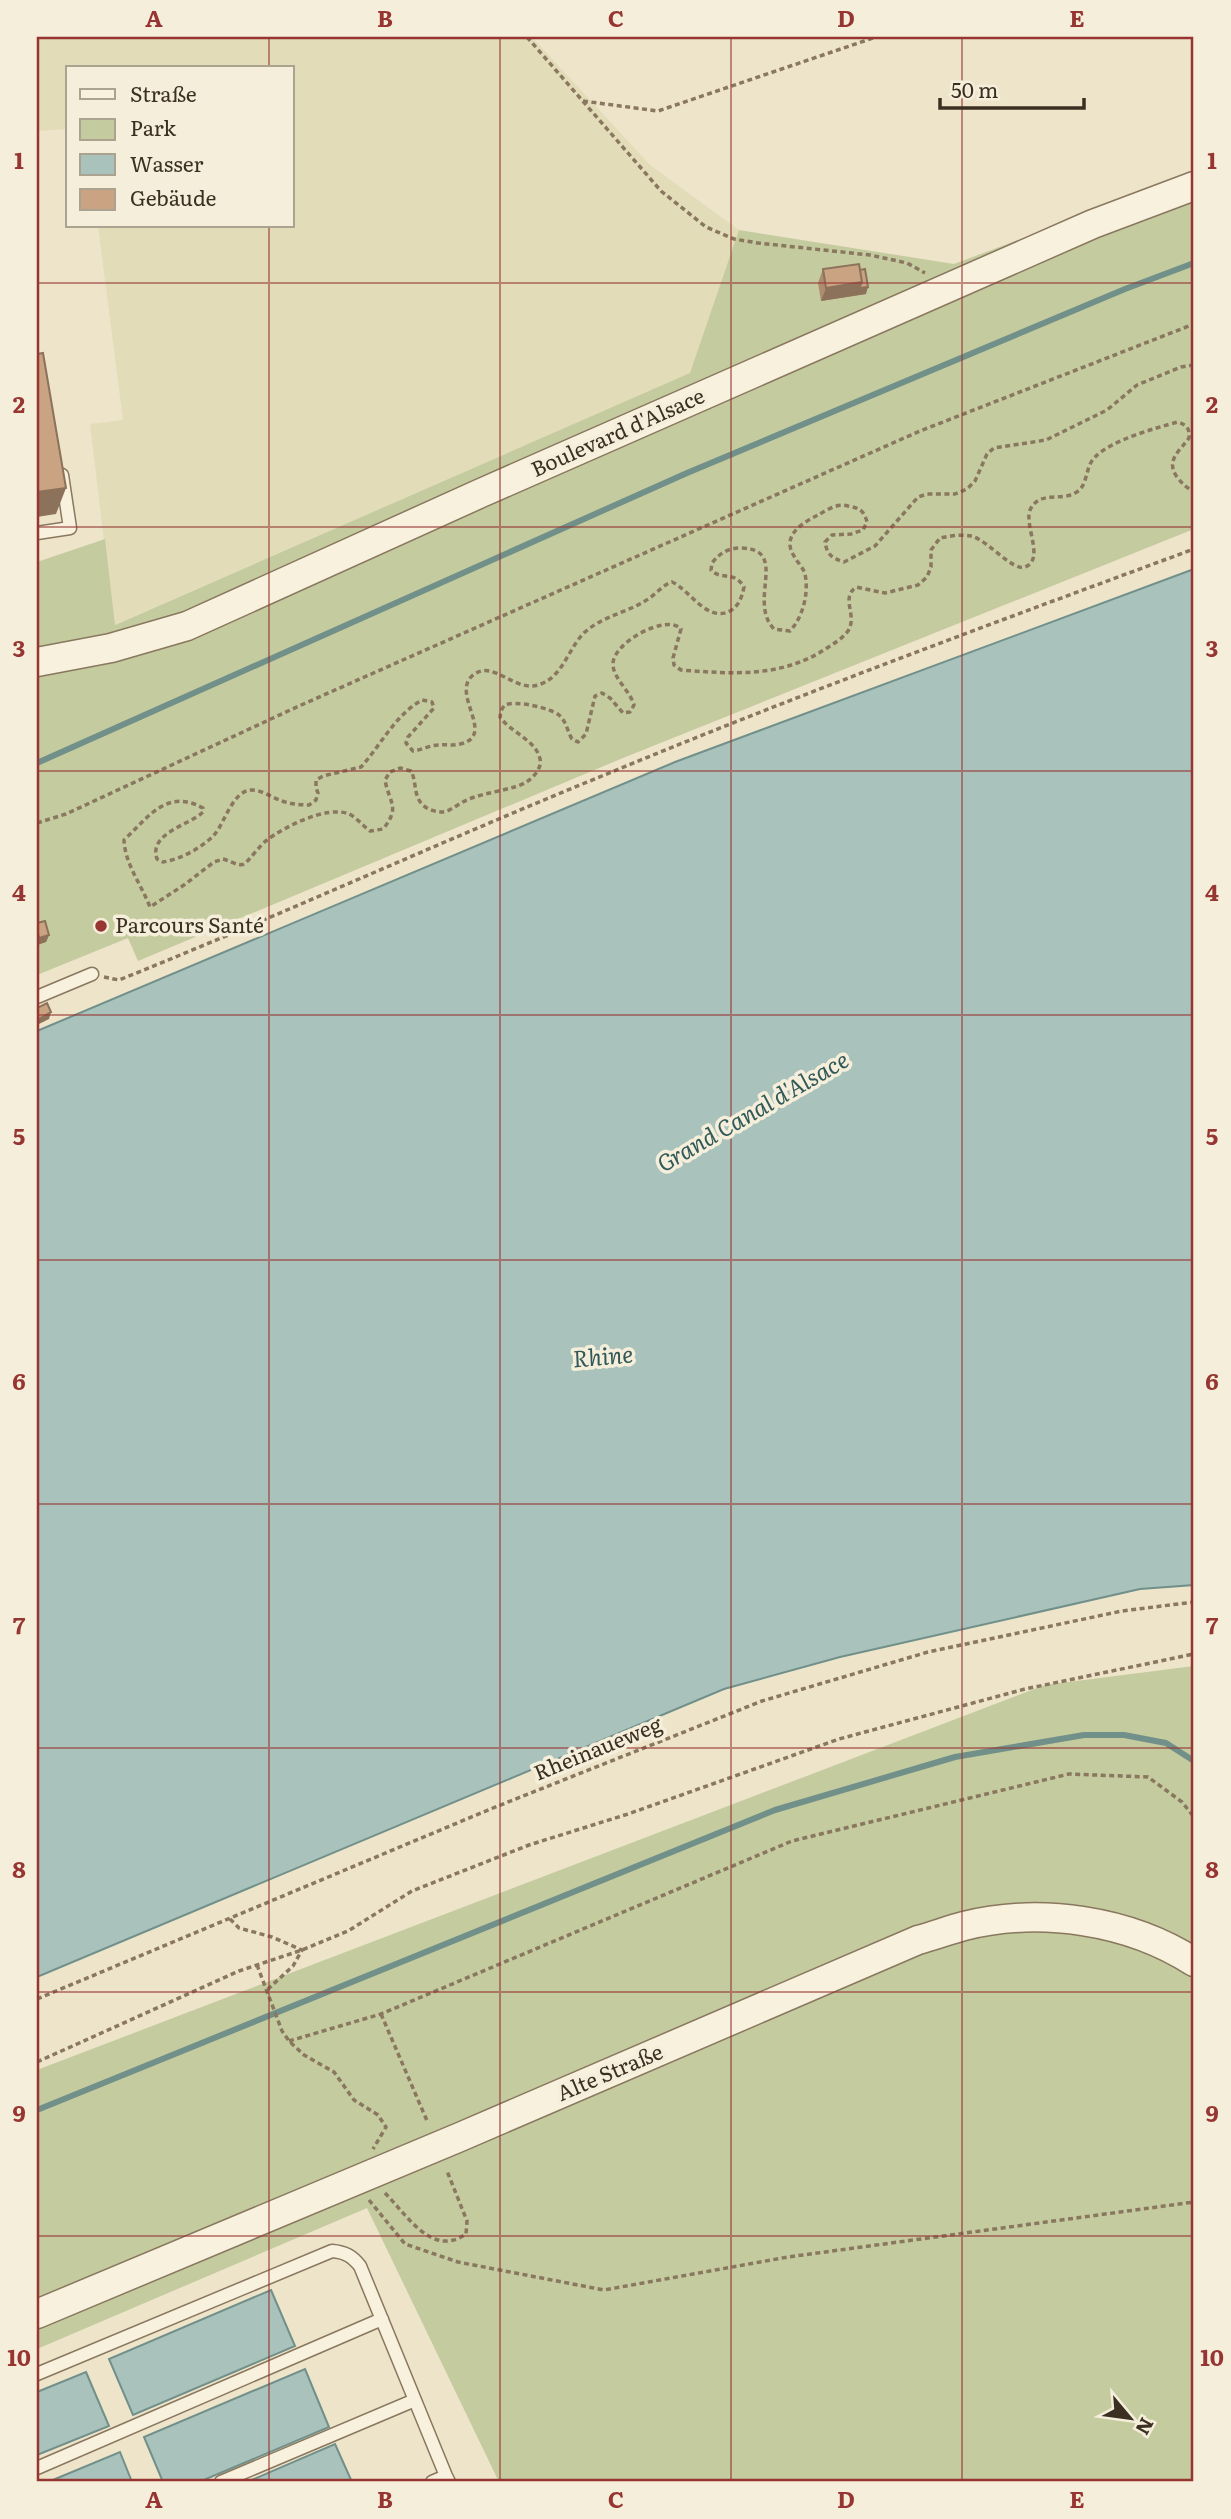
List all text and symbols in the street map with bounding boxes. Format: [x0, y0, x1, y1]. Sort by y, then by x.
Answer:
text: A [145, 0, 163, 34]
text: B [377, 0, 393, 34]
text: C [608, 0, 624, 34]
text: D [837, 0, 855, 34]
text: E [1069, 0, 1085, 34]
legend [66, 66, 294, 228]
scale bar [940, 66, 1084, 110]
text: 50 m [951, 73, 998, 104]
text: Straße [130, 77, 197, 108]
text: Park [130, 111, 176, 142]
text: 1 [14, 142, 24, 176]
text: 1 [1207, 142, 1217, 176]
text: Wasser [130, 147, 203, 178]
text: Gebäude [130, 181, 217, 212]
street label: Boulevard d'Alsace [525, 378, 709, 483]
text: 2 [13, 386, 25, 420]
text: 2 [1206, 386, 1218, 420]
text: 3 [13, 630, 25, 664]
text: 3 [1206, 630, 1218, 664]
text: 4 [12, 874, 26, 908]
text: 4 [1205, 874, 1219, 908]
place label: Parcours Santé [115, 908, 264, 939]
marker: Parcours Santé [93, 918, 109, 934]
water label: Grand Canal d'Alsace [650, 1041, 854, 1179]
text: 5 [13, 1118, 25, 1152]
text: 5 [1206, 1118, 1218, 1152]
water label: Rhine [571, 1335, 634, 1375]
text: 6 [12, 1363, 26, 1397]
text: 6 [1205, 1363, 1219, 1397]
text: 7 [13, 1607, 26, 1641]
text: 7 [1206, 1607, 1219, 1641]
street label: Rheinaueweg [528, 1707, 666, 1786]
text: 8 [12, 1851, 26, 1885]
text: 8 [1205, 1851, 1219, 1885]
street label: Alte Straße [551, 2034, 667, 2107]
text: 9 [12, 2095, 26, 2129]
text: 9 [1205, 2095, 1219, 2129]
text: 10 [7, 2339, 31, 2373]
text: 10 [1200, 2339, 1224, 2373]
north arrow [1094, 2382, 1164, 2452]
text: N [1130, 2413, 1162, 2441]
text: A [145, 2481, 163, 2515]
text: B [377, 2481, 393, 2515]
text: C [608, 2481, 624, 2515]
text: D [837, 2481, 855, 2515]
text: E [1069, 2481, 1085, 2515]

